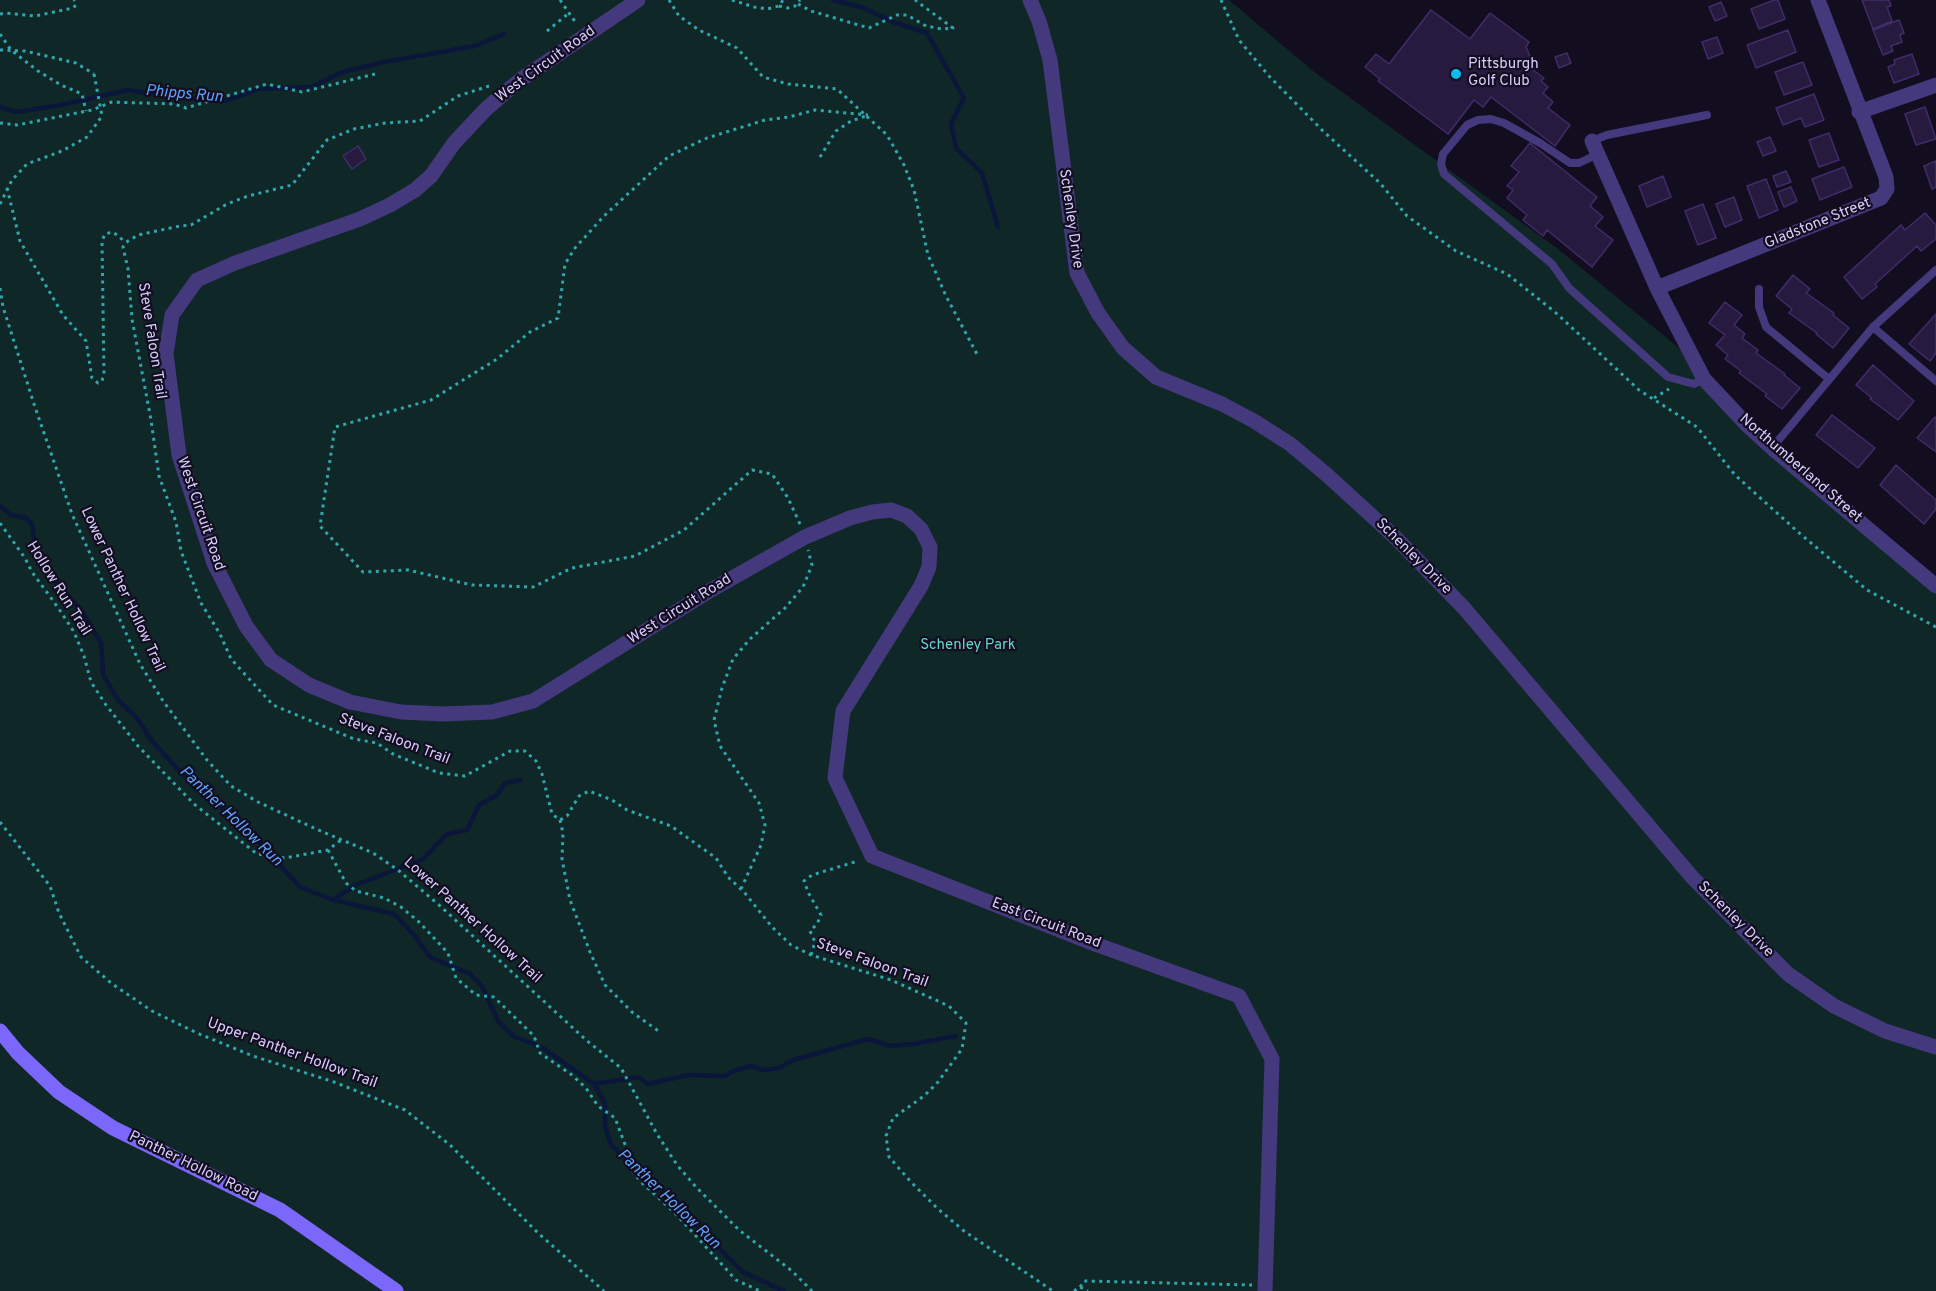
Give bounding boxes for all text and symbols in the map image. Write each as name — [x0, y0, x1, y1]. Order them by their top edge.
street label: West Circuit Road — [493, 23, 599, 107]
place label: Pittsburgh Golf Club — [1468, 56, 1539, 91]
marker: Pittsburgh Golf Club — [1449, 67, 1463, 81]
water label: Phipps Run — [144, 82, 224, 108]
street label: Schenley Drive — [1054, 168, 1086, 270]
street label: Gladstone Street — [1762, 194, 1874, 254]
street label: Steve Faloon Trail — [133, 281, 169, 401]
street label: Northumberland Street — [1735, 411, 1865, 527]
street label: West Circuit Road — [172, 455, 228, 573]
street label: Lower Panther Hollow Trail — [76, 505, 168, 675]
street label: Schenley Drive — [1371, 515, 1455, 599]
street label: Hollow Run Trail — [22, 538, 94, 640]
street label: West Circuit Road — [625, 571, 735, 649]
park label: Schenley Park — [920, 637, 1016, 655]
street label: Steve Faloon Trail — [336, 710, 452, 770]
water label: Panther Hollow Run — [174, 763, 286, 871]
street label: Lower Panther Hollow Trail — [399, 854, 545, 988]
street label: Schenley Drive — [1693, 878, 1777, 962]
street label: East Circuit Road — [989, 895, 1103, 953]
street label: Steve Faloon Trail — [814, 935, 930, 993]
street label: Upper Panther Hollow Trail — [204, 1015, 380, 1093]
street label: Panther Hollow Road — [126, 1128, 260, 1206]
water label: Panther Hollow Run — [612, 1146, 724, 1254]

